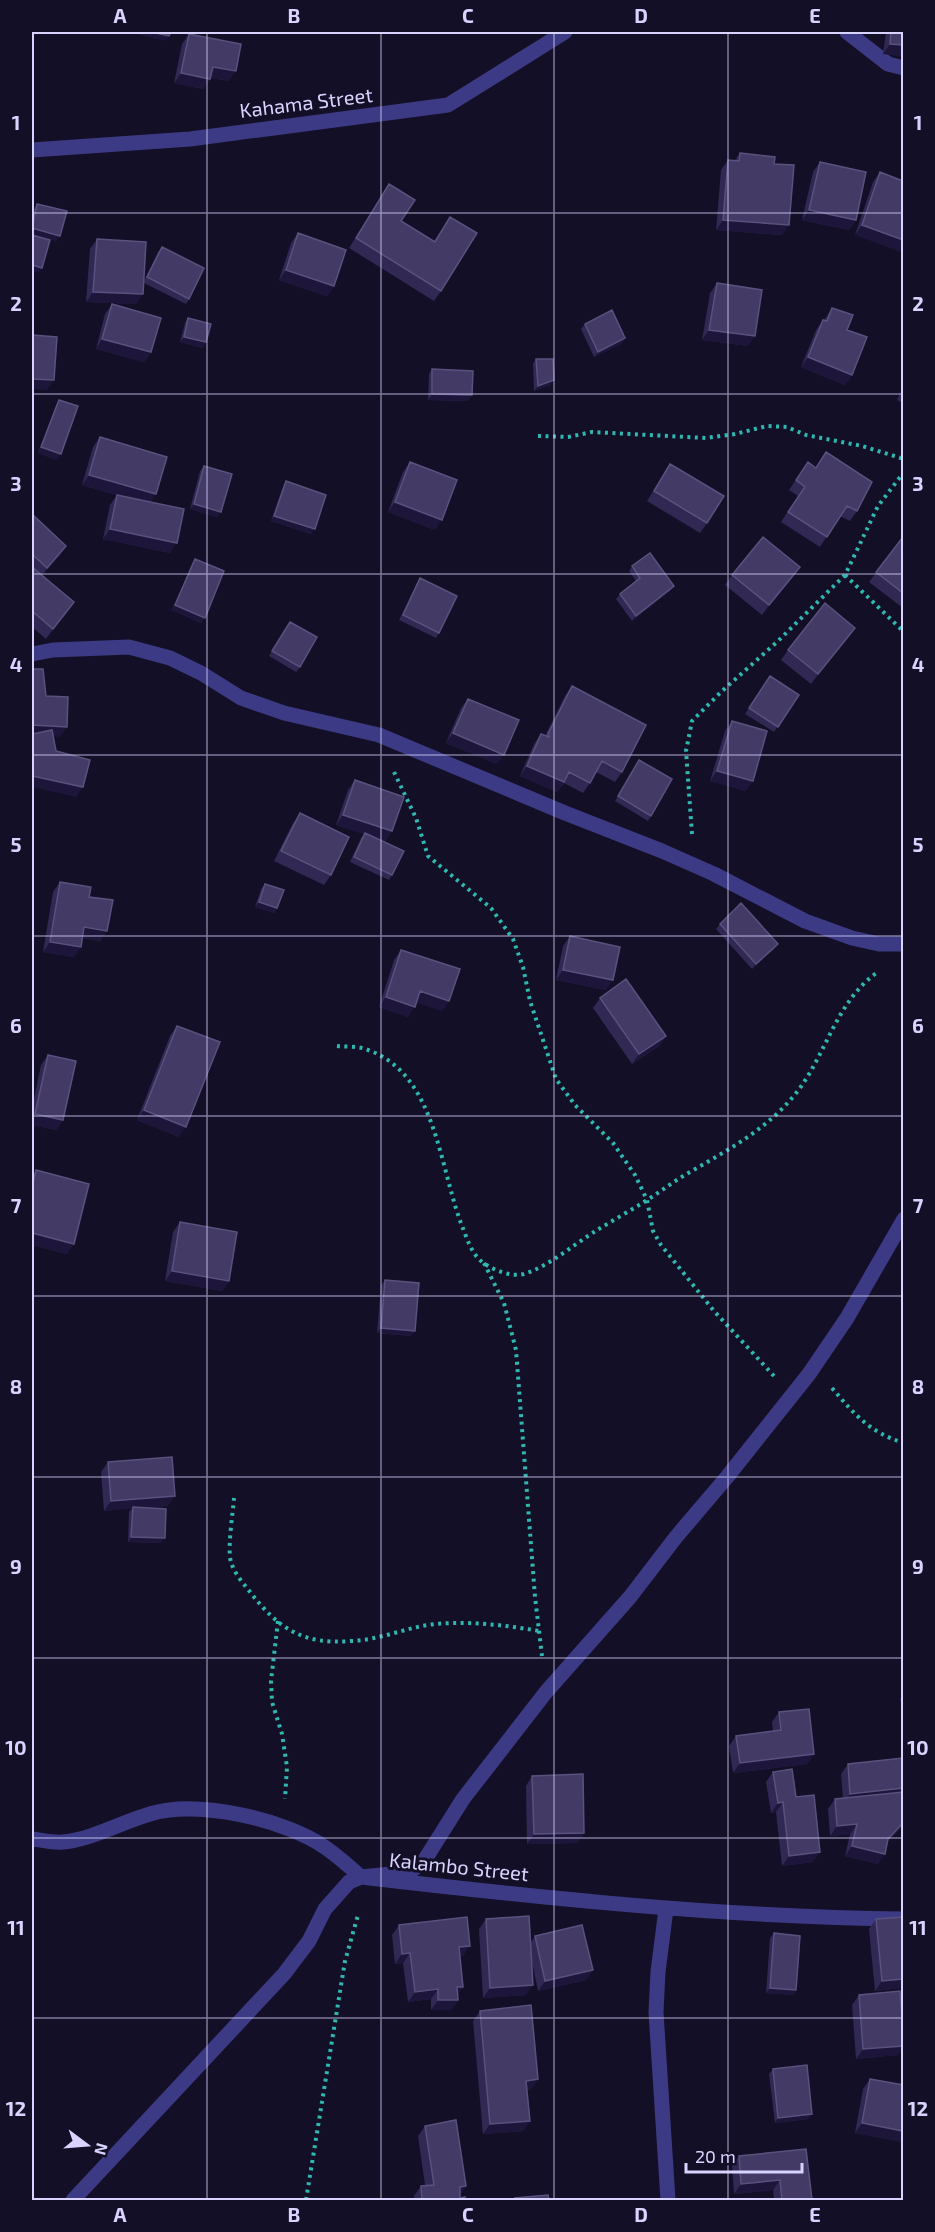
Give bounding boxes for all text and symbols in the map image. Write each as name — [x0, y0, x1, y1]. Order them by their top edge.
text: A — [113, 3, 127, 27]
text: B — [288, 3, 300, 27]
text: C — [462, 3, 474, 27]
text: D — [634, 3, 648, 27]
text: E — [809, 3, 821, 27]
street label: Kahama Street — [238, 82, 374, 122]
text: 1 — [12, 110, 20, 134]
text: 1 — [914, 110, 922, 134]
text: 2 — [10, 291, 22, 315]
text: 2 — [912, 291, 924, 315]
text: 3 — [10, 471, 22, 495]
text: 3 — [912, 471, 924, 495]
text: 4 — [10, 652, 23, 676]
text: 4 — [912, 652, 925, 676]
text: 5 — [10, 832, 22, 856]
text: 5 — [912, 832, 924, 856]
text: 6 — [10, 1013, 22, 1037]
text: 6 — [912, 1013, 924, 1037]
text: 7 — [11, 1193, 22, 1217]
text: 7 — [913, 1193, 924, 1217]
text: 8 — [10, 1374, 22, 1398]
text: 8 — [912, 1374, 924, 1398]
text: 9 — [10, 1554, 22, 1578]
text: 9 — [912, 1554, 924, 1578]
text: 10 — [5, 1735, 27, 1759]
text: 10 — [907, 1735, 929, 1759]
street label: Kalambo Street — [388, 1847, 530, 1885]
text: 11 — [7, 1915, 25, 1939]
text: 11 — [909, 1915, 927, 1939]
text: 12 — [6, 2096, 26, 2120]
text: 12 — [908, 2096, 928, 2120]
north arrow — [57, 2115, 117, 2175]
scale bar — [686, 2136, 802, 2174]
text: N — [91, 2141, 113, 2157]
text: 20 m — [695, 2145, 736, 2167]
text: A — [113, 2202, 127, 2226]
text: B — [288, 2202, 300, 2226]
text: C — [462, 2202, 474, 2226]
text: D — [634, 2202, 648, 2226]
text: E — [809, 2202, 821, 2226]

